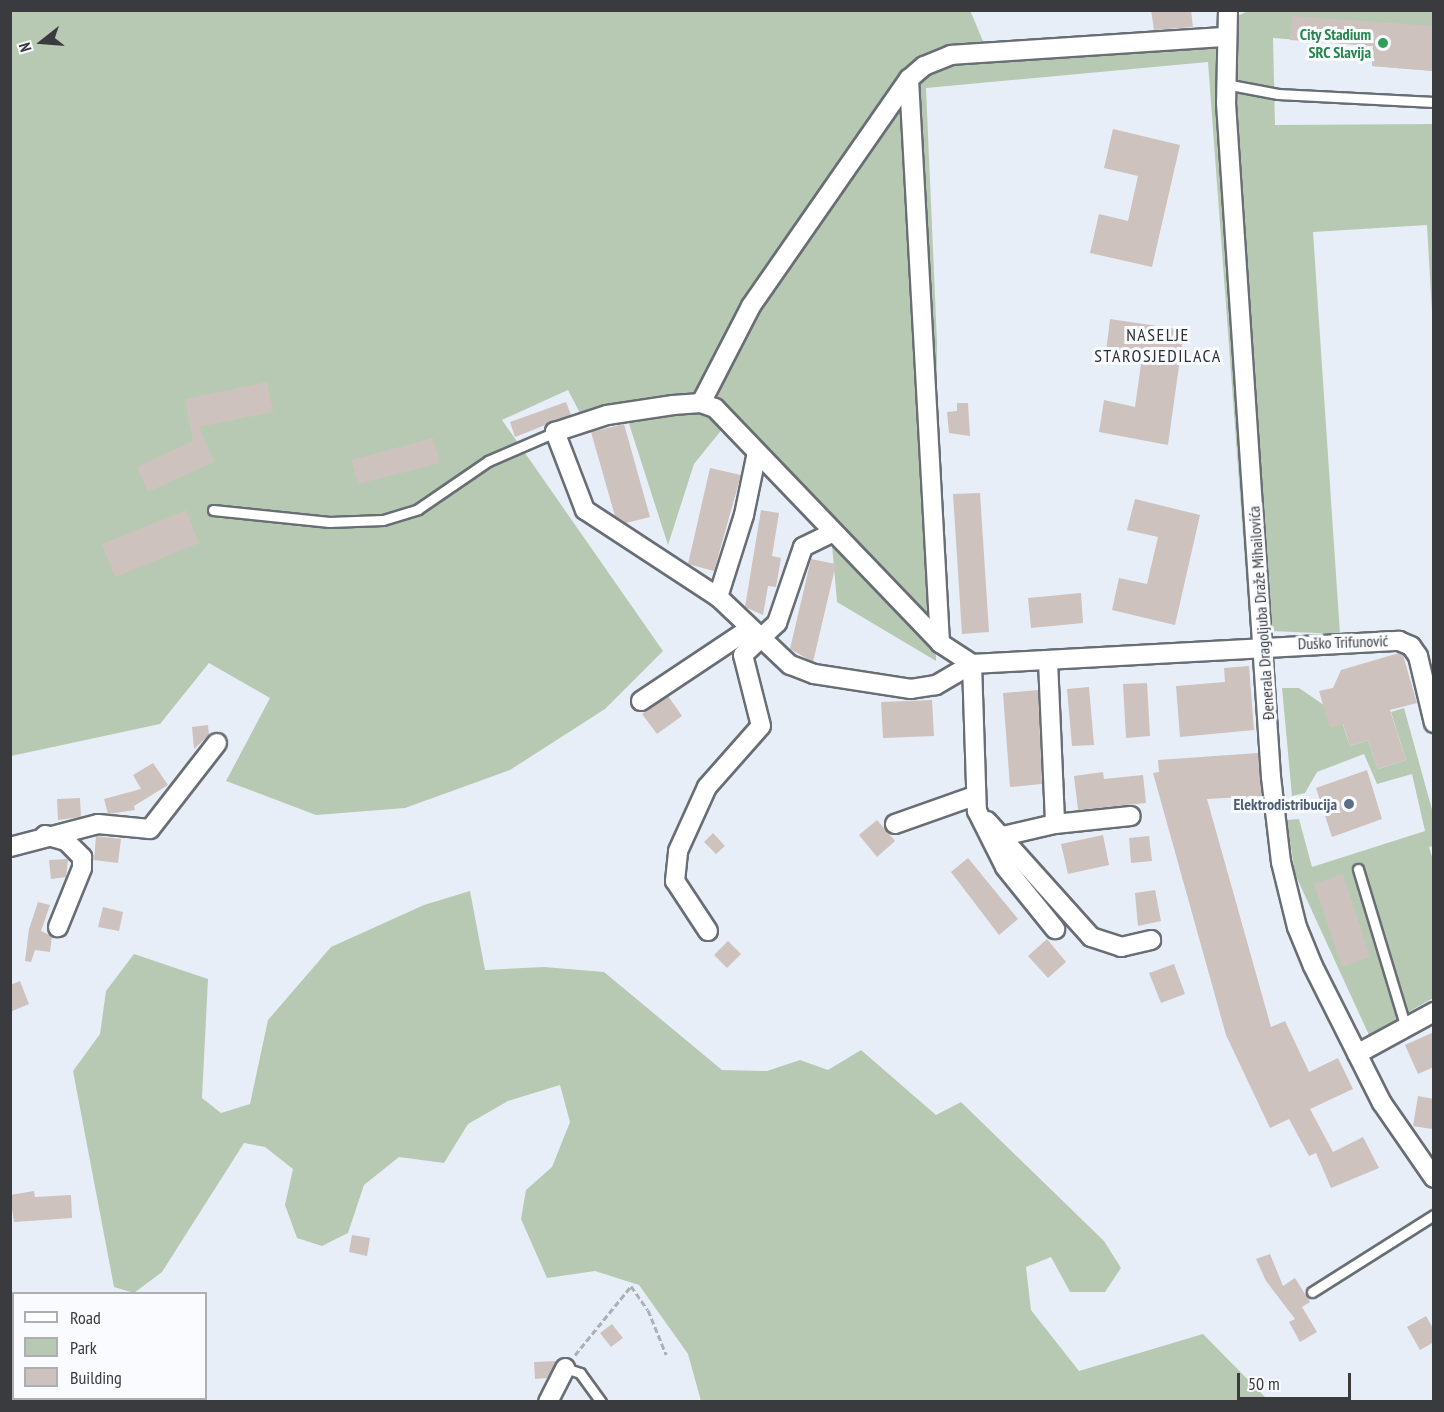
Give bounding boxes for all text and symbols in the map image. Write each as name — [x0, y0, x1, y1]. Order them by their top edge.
north arrow — [12, 12, 72, 72]
place label: City Stadium SRC Slavija — [1299, 24, 1371, 62]
marker: City Stadium SRC Slavija — [1376, 36, 1390, 50]
text: N — [14, 40, 36, 54]
district label: NASELJE STAROSJEDILACA — [1094, 325, 1222, 368]
street label: Đenerala Dragoljuba Draže Mihailovića — [1244, 505, 1278, 721]
street label: Duško Trifunović — [1297, 631, 1389, 653]
place label: Elektrodistribucija — [1233, 794, 1337, 814]
marker: Elektrodistribucija — [1342, 797, 1356, 811]
legend — [12, 1292, 207, 1400]
text: Road — [70, 1306, 101, 1329]
text: Park — [70, 1336, 97, 1359]
scale bar — [1240, 1361, 1354, 1399]
text: Building — [70, 1366, 122, 1389]
text: 50 m — [1248, 1372, 1280, 1395]

